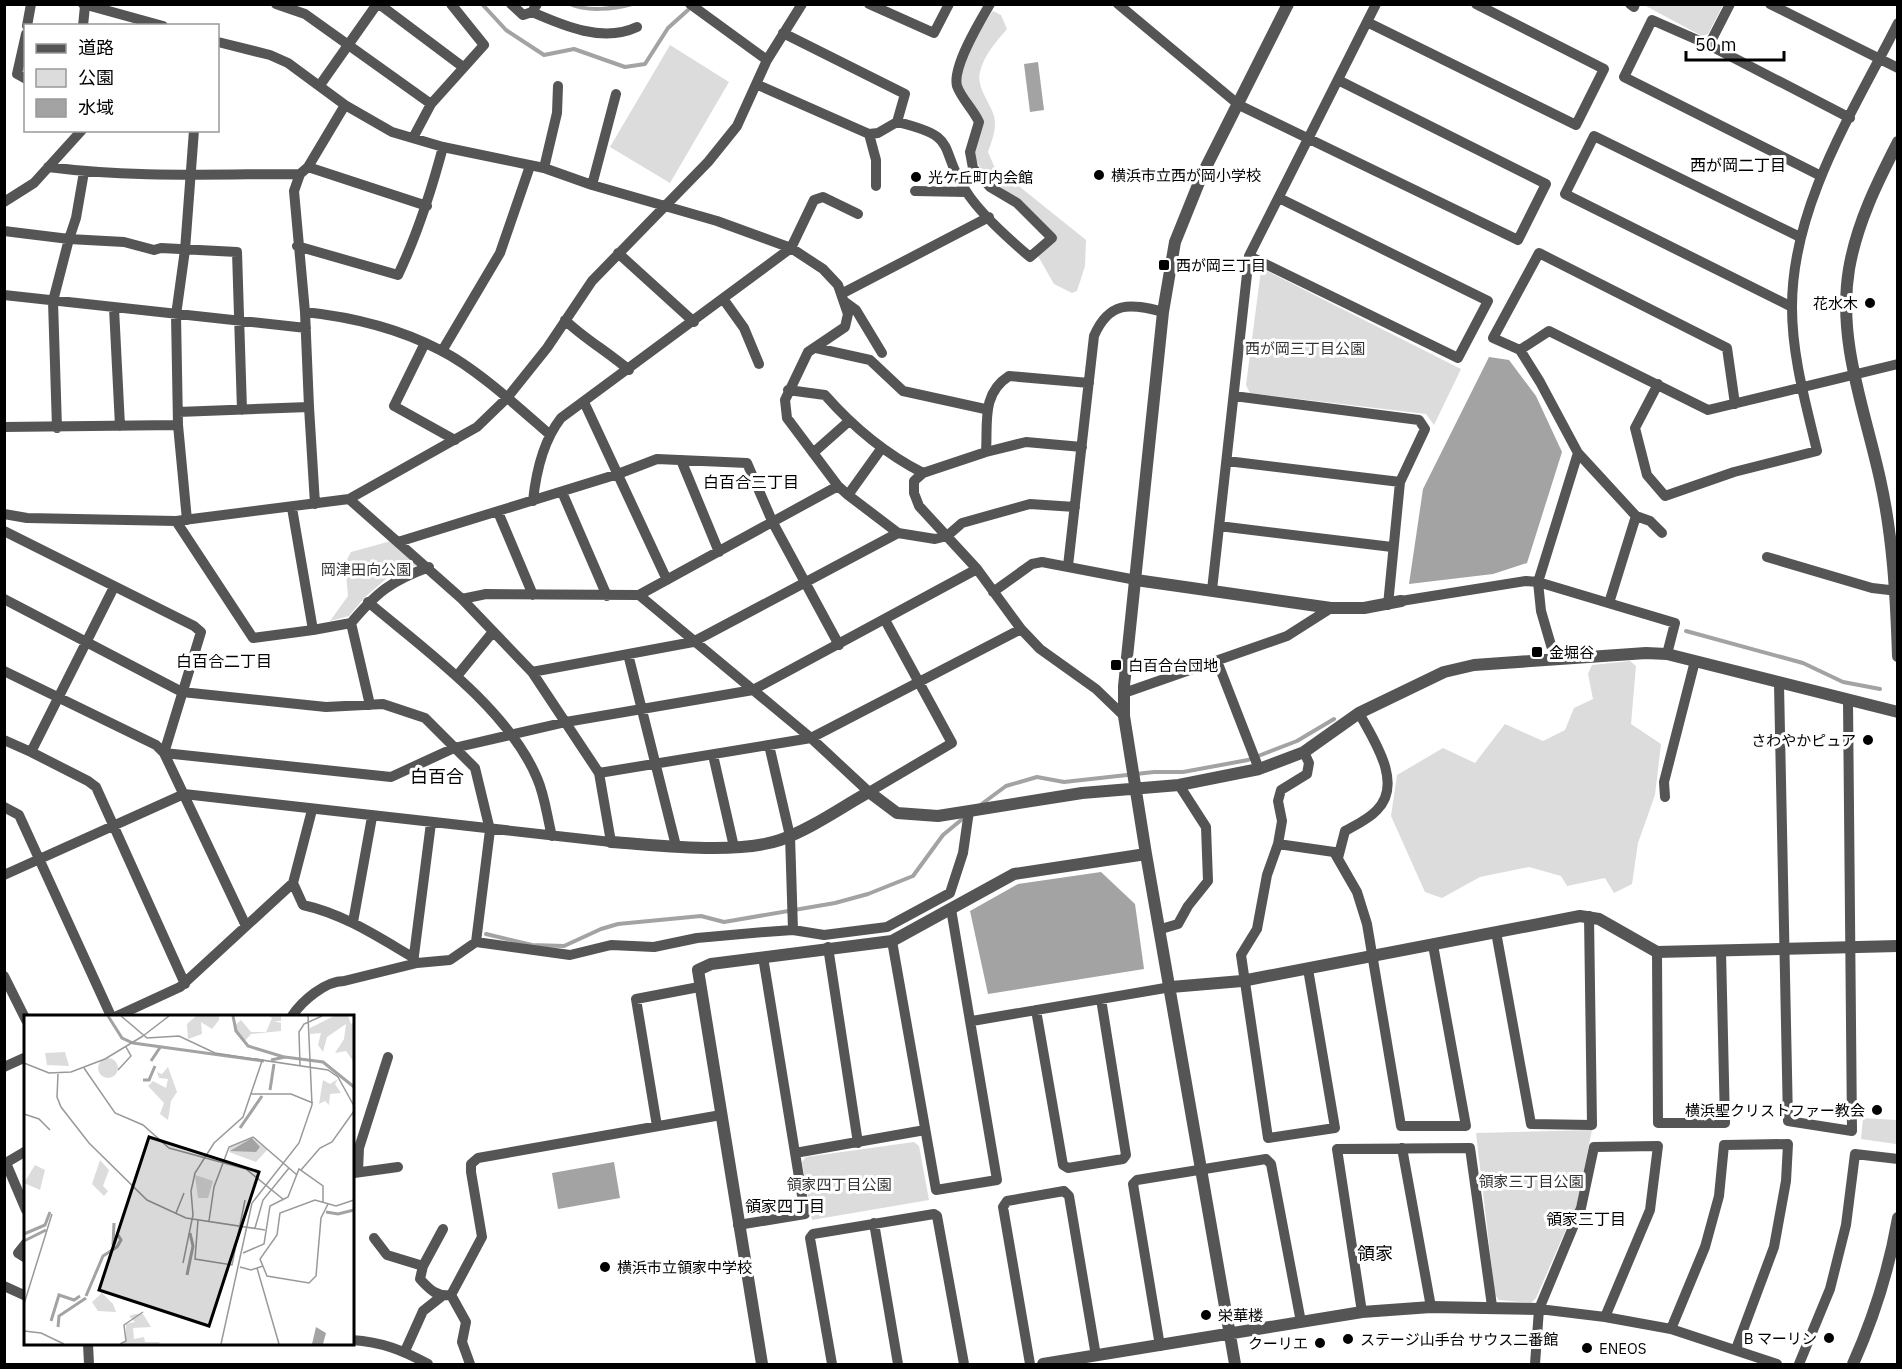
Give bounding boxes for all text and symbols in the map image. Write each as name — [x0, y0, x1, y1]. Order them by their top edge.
legend — [24, 24, 219, 132]
scale bar — [1686, 24, 1784, 62]
text: 50 m — [1695, 33, 1737, 56]
text: 道路 — [78, 36, 114, 59]
text: 公園 — [78, 66, 114, 89]
text: 水域 — [78, 96, 114, 119]
district label: 西が岡二丁目 — [1690, 155, 1786, 175]
place label: 横浜市立西が岡小学校 — [1111, 166, 1261, 185]
place label: 光ケ丘町内会館 — [928, 168, 1033, 187]
marker: 横浜市立西が岡小学校 — [1092, 168, 1106, 182]
marker: 光ケ丘町内会館 — [909, 170, 923, 184]
place label: 西が岡三丁目 — [1176, 256, 1266, 275]
marker: 西が岡三丁目 — [1157, 258, 1171, 272]
place label: 花水木 — [1813, 294, 1858, 313]
marker: 花水木 — [1863, 296, 1877, 310]
park label: 西が岡三丁目公園 — [1245, 339, 1365, 358]
district label: 白百合三丁目 — [703, 472, 799, 492]
park label: 岡津田向公園 — [321, 560, 411, 579]
place label: 金堀谷 — [1549, 643, 1594, 662]
marker: 金堀谷 — [1530, 645, 1544, 659]
district label: 白百合二丁目 — [176, 651, 272, 671]
place label: 白百合台団地 — [1128, 656, 1218, 675]
marker: 白百合台団地 — [1109, 658, 1123, 672]
place label: さわやかピュア — [1751, 731, 1856, 750]
marker: さわやかピュア — [1861, 733, 1875, 747]
district label: 白百合 — [410, 765, 464, 788]
inset map — [24, 1015, 354, 1345]
place label: 横浜聖クリストファー教会 — [1685, 1101, 1865, 1120]
marker: 横浜聖クリストファー教会 — [1870, 1103, 1884, 1117]
park label: 領家三丁目公園 — [1478, 1172, 1584, 1191]
park label: 領家四丁目公園 — [786, 1175, 892, 1194]
district label: 領家四丁目 — [745, 1196, 825, 1216]
district label: 領家三丁目 — [1546, 1209, 1626, 1229]
district label: 領家 — [1357, 1242, 1393, 1265]
place label: 横浜市立領家中学校 — [617, 1258, 752, 1277]
marker: 横浜市立領家中学校 — [598, 1260, 612, 1274]
place label: 栄華楼 — [1218, 1306, 1263, 1325]
marker: 栄華楼 — [1199, 1308, 1213, 1322]
place label: B マーリン — [1744, 1329, 1817, 1348]
place label: ステージ山手台 サウス二番館 — [1360, 1330, 1558, 1349]
marker: B マーリン — [1822, 1331, 1836, 1345]
marker: ステージ山手台 サウス二番館 — [1341, 1332, 1355, 1346]
place label: クーリエ — [1248, 1334, 1308, 1353]
marker: クーリエ — [1313, 1336, 1327, 1350]
place label: ENEOS — [1599, 1339, 1646, 1358]
marker: ENEOS — [1580, 1341, 1594, 1355]

